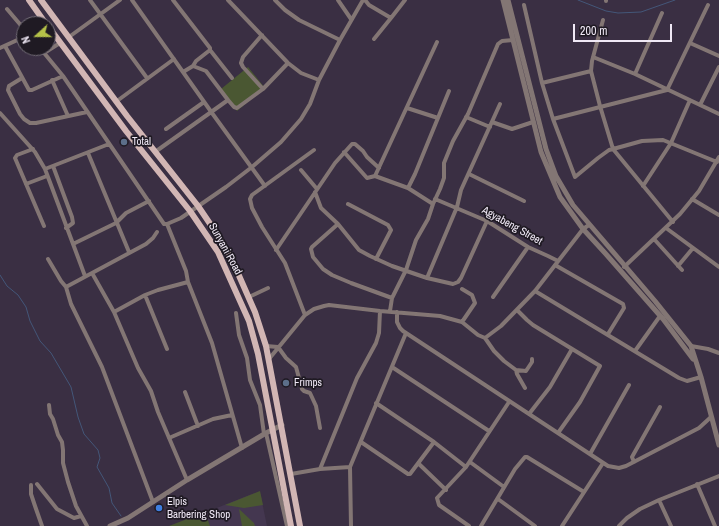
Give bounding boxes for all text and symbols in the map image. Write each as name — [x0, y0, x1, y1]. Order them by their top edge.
north arrow — [16, 16, 56, 56]
scale bar — [575, 16, 674, 42]
text: 200 m — [580, 23, 607, 39]
text: N — [18, 34, 33, 45]
place label: Total — [132, 135, 151, 149]
marker: Total — [119, 137, 129, 147]
street label: Agyabeng Street — [479, 204, 545, 248]
street label: Sunyani Road — [205, 221, 245, 277]
place label: Frimps — [294, 376, 322, 390]
marker: Frimps — [281, 378, 291, 388]
place label: Elpis Barbering Shop — [167, 495, 230, 521]
marker: Elpis Barbering Shop — [154, 503, 164, 513]

